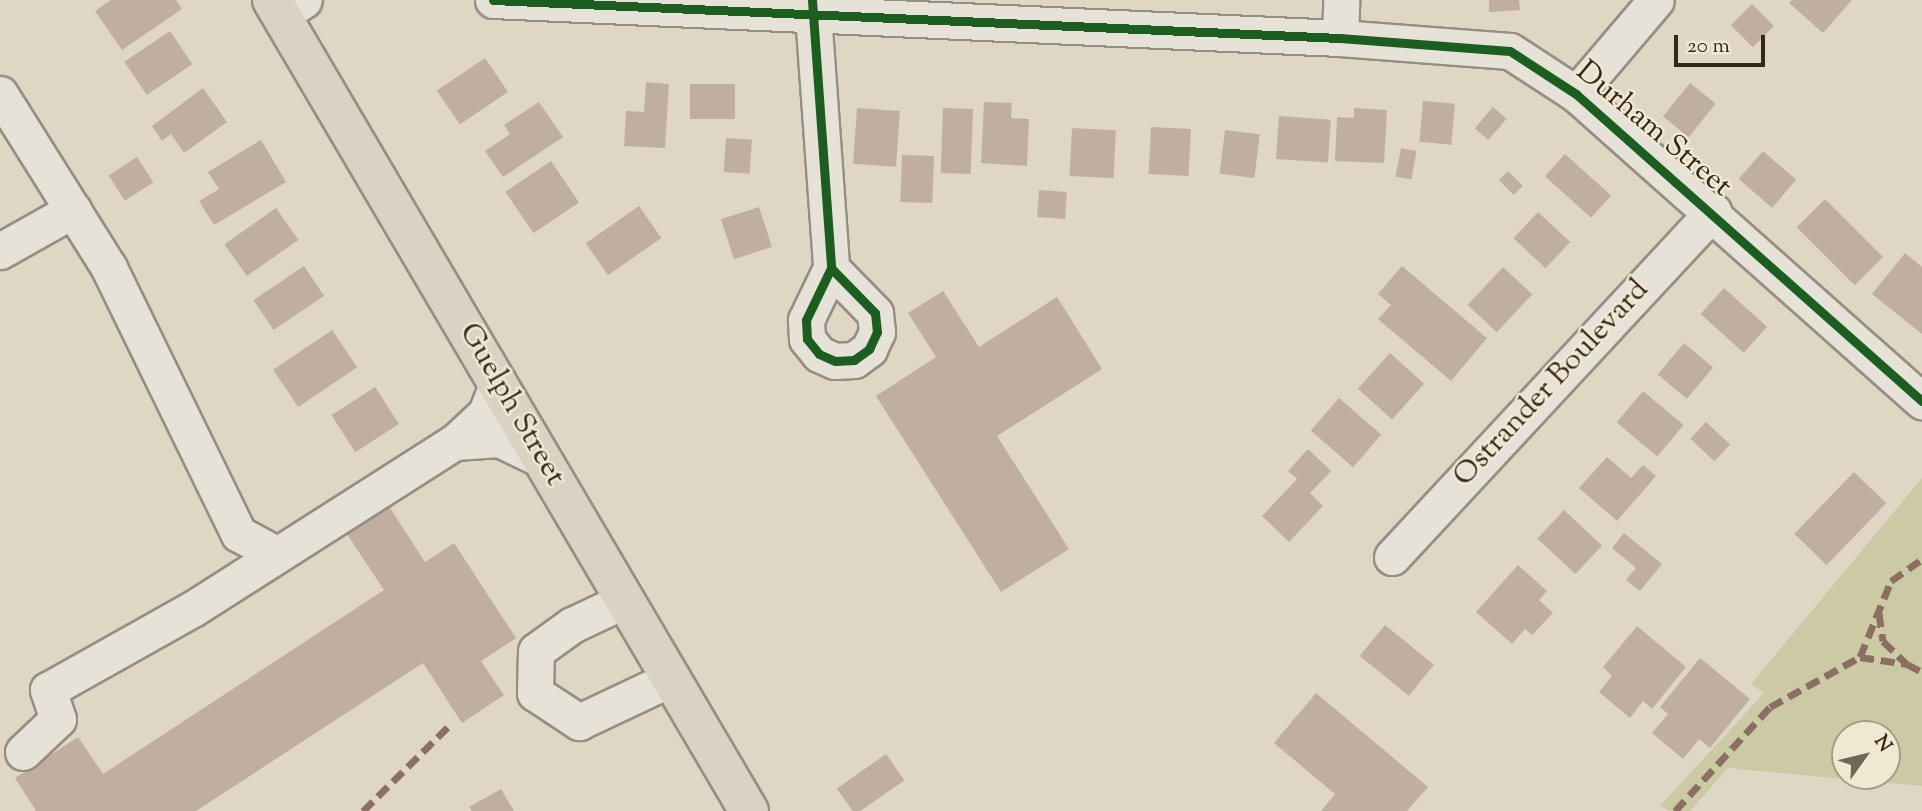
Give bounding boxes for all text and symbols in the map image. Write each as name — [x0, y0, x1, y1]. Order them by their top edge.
scale bar — [1677, 21, 1768, 65]
text: 20 m — [1687, 32, 1730, 62]
street label: Durham Street — [1568, 54, 1738, 206]
street label: Ostrander Boulevard — [1447, 273, 1657, 495]
street label: Guelph Street — [450, 317, 572, 493]
north arrow — [1831, 720, 1901, 790]
text: N — [1867, 730, 1898, 758]

